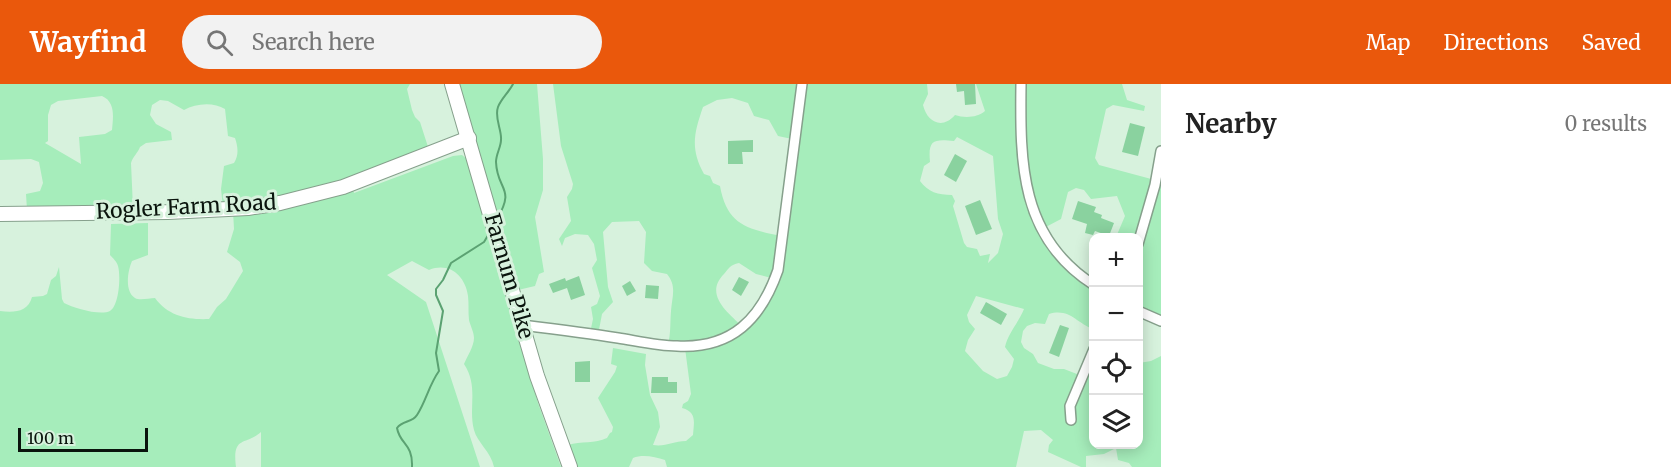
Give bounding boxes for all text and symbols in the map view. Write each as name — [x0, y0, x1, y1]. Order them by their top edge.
search box — [182, 15, 602, 69]
text: Wayfind — [30, 24, 146, 60]
icon: search — [203, 26, 236, 59]
text: Search here — [251, 28, 375, 56]
text: Map — [1366, 29, 1410, 56]
text: Directions — [1443, 29, 1548, 56]
text: Saved — [1581, 29, 1641, 56]
text: Nearby — [1185, 107, 1277, 140]
text: 0 results — [1564, 111, 1647, 136]
street label: Rogler Farm Road — [95, 188, 277, 225]
street label: Farnum Pike — [479, 210, 540, 342]
map controls — [1089, 233, 1143, 449]
button: + — [1089, 233, 1143, 287]
button: − — [1089, 287, 1143, 341]
button: locate — [1089, 341, 1143, 395]
button: layers — [1089, 395, 1143, 449]
scale bar — [18, 425, 148, 452]
text: 100 m — [27, 428, 74, 448]

